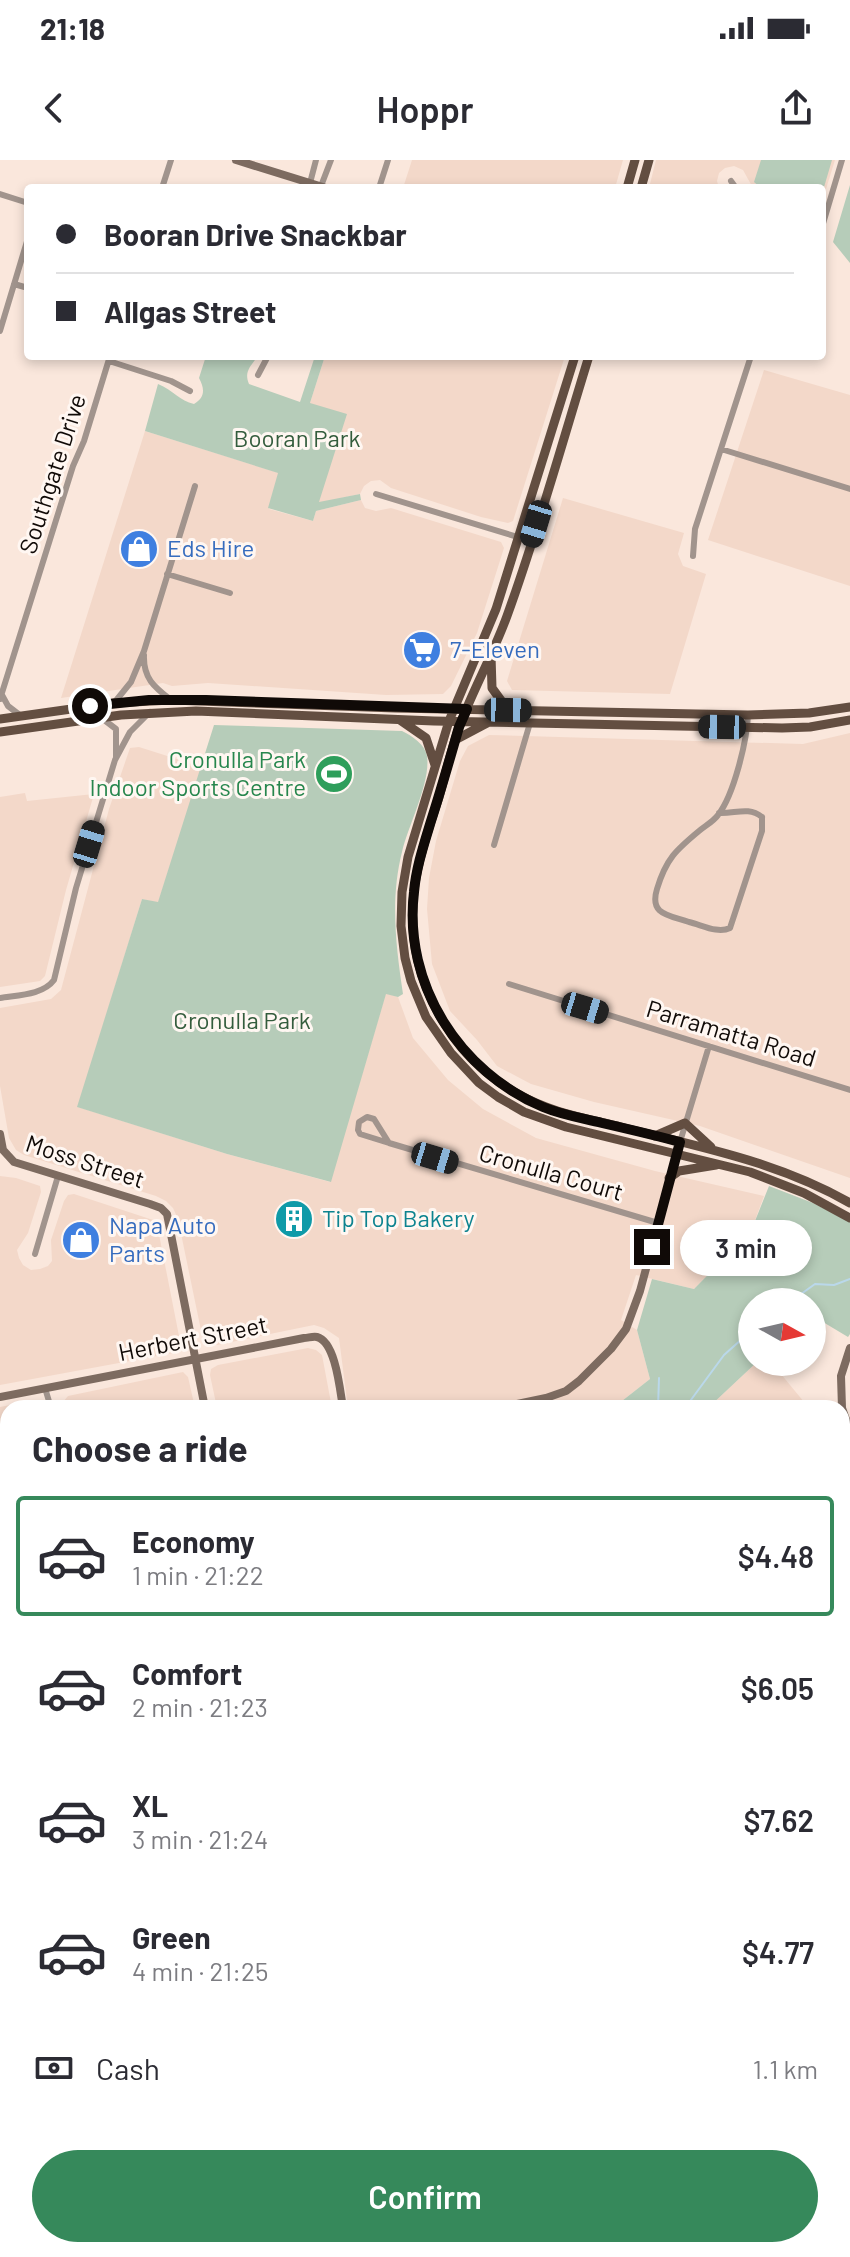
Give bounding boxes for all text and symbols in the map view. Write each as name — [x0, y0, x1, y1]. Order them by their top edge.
text: 21:18 — [40, 10, 105, 46]
icon: back — [32, 86, 76, 130]
icon: share — [774, 86, 818, 130]
text: Hoppr — [376, 87, 474, 130]
text: Booran Drive Snackbar — [104, 216, 407, 252]
text: Allgas Street — [104, 293, 277, 329]
street label: Southgate Drive — [12, 390, 91, 557]
park label: Booran Park — [233, 423, 361, 452]
car — [518, 498, 554, 550]
shop icon: Eds Hire — [118, 528, 160, 570]
place label: Eds Hire — [167, 533, 254, 562]
supermarket icon: 7-Eleven — [401, 629, 443, 671]
place label: 7-Eleven — [450, 634, 540, 663]
route start — [72, 688, 108, 724]
car — [484, 698, 532, 722]
car — [698, 715, 746, 739]
place label: Cronulla Park Indoor Sports Centre — [89, 744, 306, 801]
sports icon: Cronulla Park Indoor Sports Centre — [313, 753, 355, 795]
car — [71, 818, 107, 870]
car — [559, 990, 611, 1026]
street label: Parramatta Road — [643, 993, 820, 1072]
park label: Cronulla Park — [173, 1005, 311, 1034]
street label: Moss Street — [22, 1128, 149, 1193]
street label: Cronulla Court — [476, 1137, 627, 1206]
car — [409, 1140, 461, 1176]
building icon: Tip Top Bakery — [273, 1198, 315, 1240]
place label: Tip Top Bakery — [322, 1203, 475, 1232]
place label: Napa Auto Parts — [109, 1210, 217, 1267]
shop icon: Napa Auto Parts — [60, 1219, 102, 1261]
callout: 3 min — [680, 1219, 812, 1275]
route end — [634, 1229, 670, 1265]
text: 3 min — [715, 1232, 777, 1263]
north arrow — [738, 1288, 826, 1376]
map controls — [738, 1288, 826, 1376]
street label: Herbert Street — [116, 1309, 270, 1366]
text: Choose a ride — [32, 1426, 248, 1469]
icon: car — [36, 1520, 108, 1592]
text: Economy — [132, 1523, 255, 1559]
text: $4.48 — [738, 1538, 814, 1574]
text: 1 min · 21:22 — [132, 1559, 264, 1590]
icon: car — [36, 1652, 108, 1724]
text: Comfort — [132, 1655, 242, 1691]
text: $6.05 — [741, 1670, 814, 1706]
text: 2 min · 21:23 — [132, 1691, 268, 1722]
icon: car — [36, 1784, 108, 1856]
text: XL — [132, 1787, 168, 1823]
text: $7.62 — [744, 1802, 814, 1838]
text: 3 min · 21:24 — [132, 1823, 268, 1854]
icon: car — [36, 1916, 108, 1988]
text: Green — [132, 1919, 211, 1955]
text: $4.77 — [742, 1934, 814, 1970]
text: 4 min · 21:25 — [132, 1955, 268, 1986]
icon: cash — [32, 2046, 76, 2090]
text: Cash — [96, 2050, 160, 2086]
text: 1.1 km — [753, 2053, 818, 2084]
button: Confirm — [32, 2150, 818, 2242]

